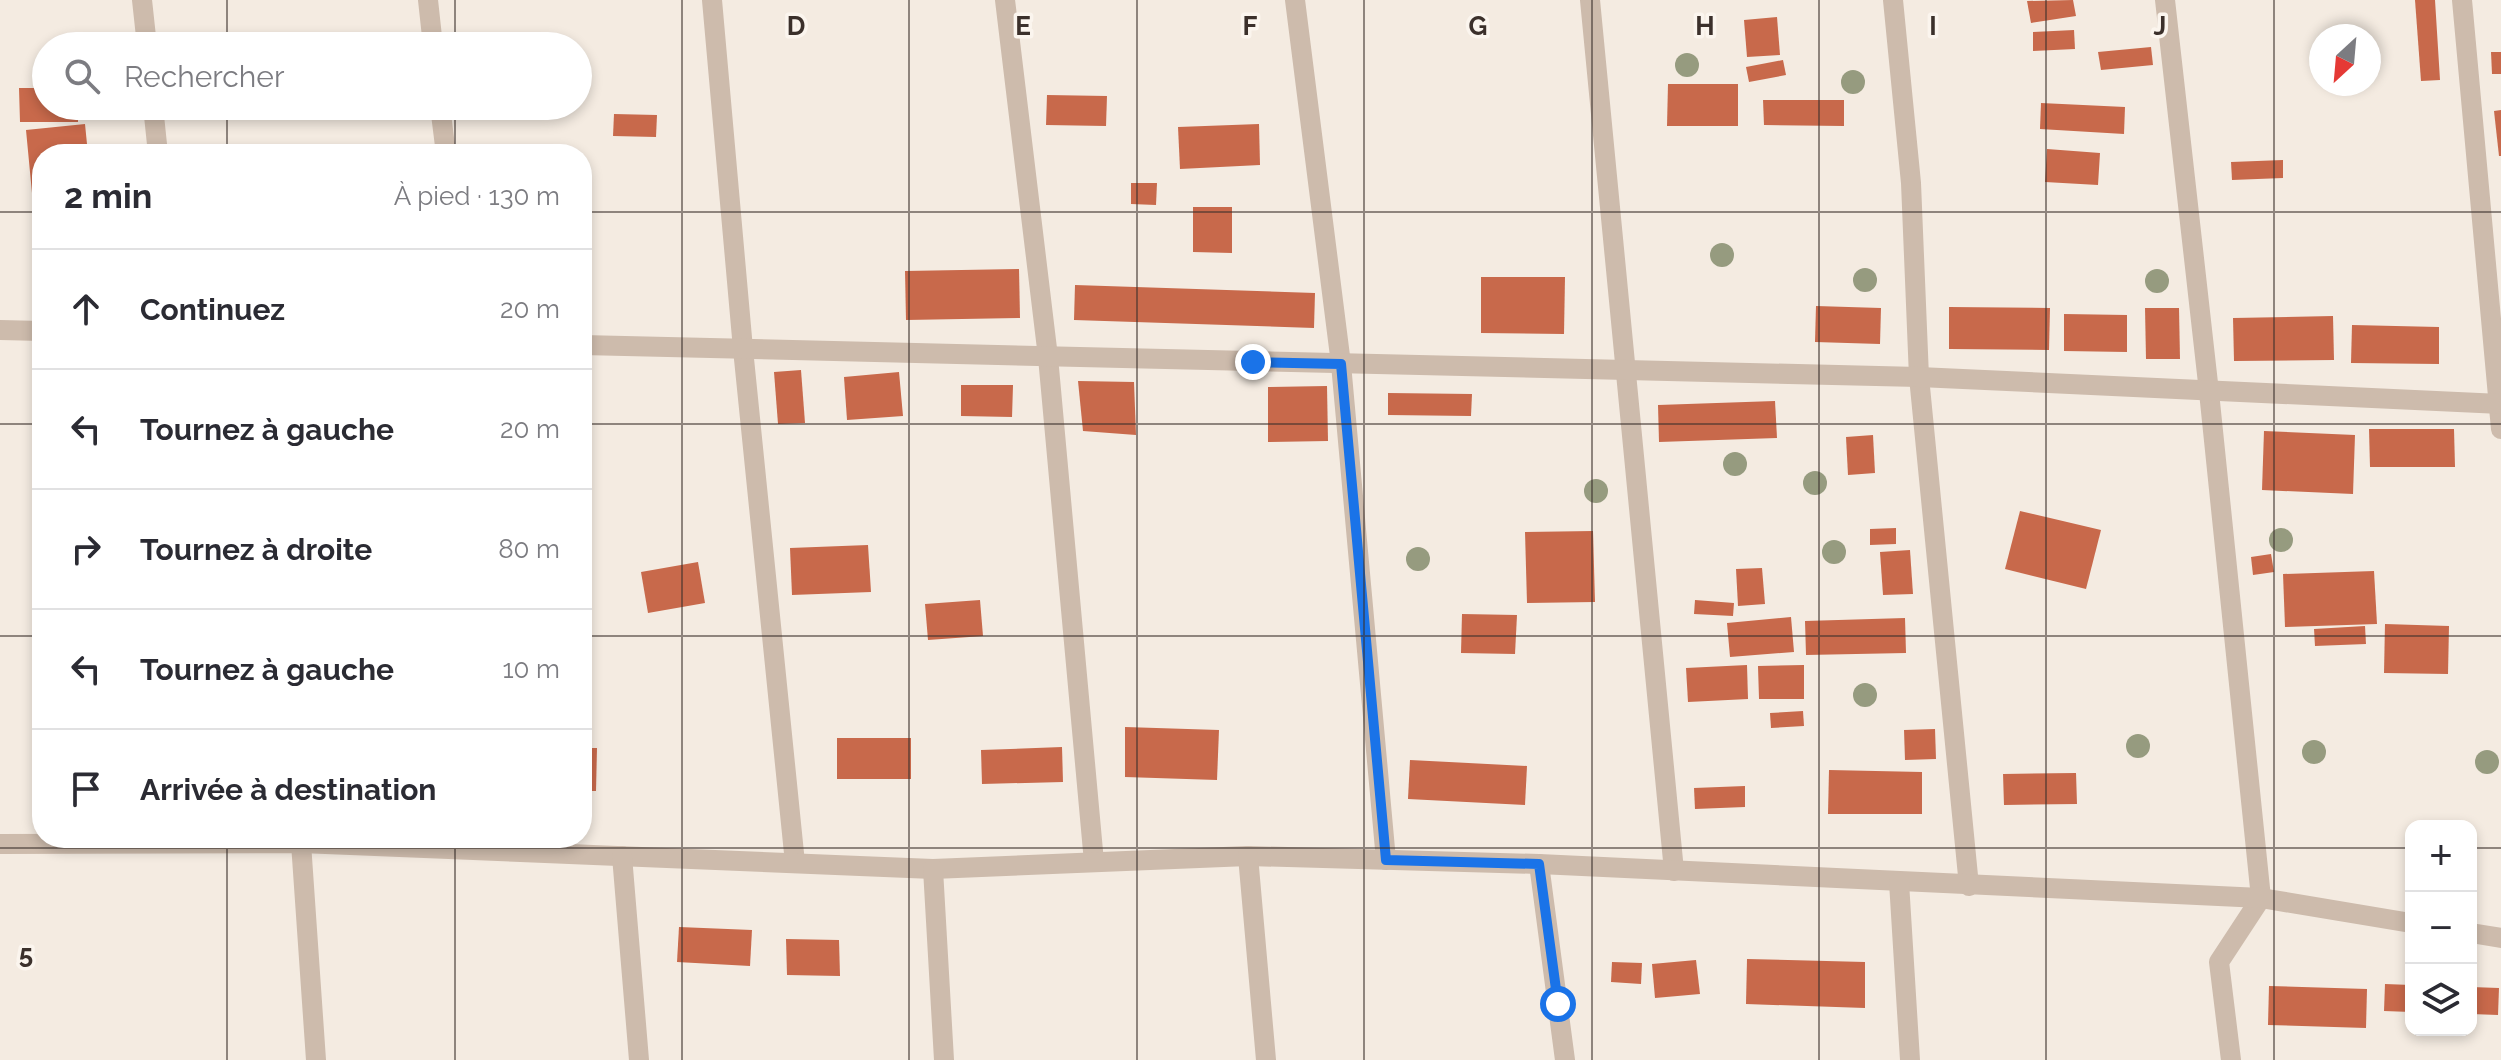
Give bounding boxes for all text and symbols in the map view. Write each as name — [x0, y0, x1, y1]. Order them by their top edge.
text: D — [787, 11, 805, 41]
text: E — [1015, 11, 1031, 41]
text: F — [1243, 11, 1258, 41]
text: G — [1469, 11, 1487, 41]
text: H — [1695, 11, 1715, 41]
text: I — [1929, 11, 1937, 41]
text: J — [2154, 11, 2166, 41]
north arrow — [2309, 24, 2381, 96]
search box — [32, 32, 592, 120]
icon: search — [60, 54, 104, 98]
text: Rechercher — [124, 59, 284, 94]
text: 2 min — [64, 176, 152, 216]
text: À pied · 130 m — [394, 181, 560, 211]
icon: ahead — [64, 287, 108, 331]
text: Continuez — [140, 292, 285, 327]
text: 20 m — [500, 294, 560, 324]
route end — [1235, 344, 1271, 380]
icon: left — [64, 407, 108, 451]
text: Tournez à gauche — [140, 412, 394, 447]
text: 20 m — [500, 414, 560, 444]
icon: right — [64, 527, 108, 571]
text: Tournez à droite — [140, 532, 372, 567]
text: 80 m — [498, 534, 560, 564]
icon: left — [64, 647, 108, 691]
text: Tournez à gauche — [140, 652, 394, 687]
text: 10 m — [502, 654, 560, 684]
icon: arrive — [64, 767, 108, 811]
text: Arrivée à destination — [140, 772, 436, 807]
map controls — [2405, 820, 2477, 1036]
button: + — [2405, 820, 2477, 892]
button: − — [2405, 892, 2477, 964]
text: 5 — [19, 939, 33, 969]
button: layers — [2405, 964, 2477, 1036]
route start — [1540, 986, 1576, 1022]

